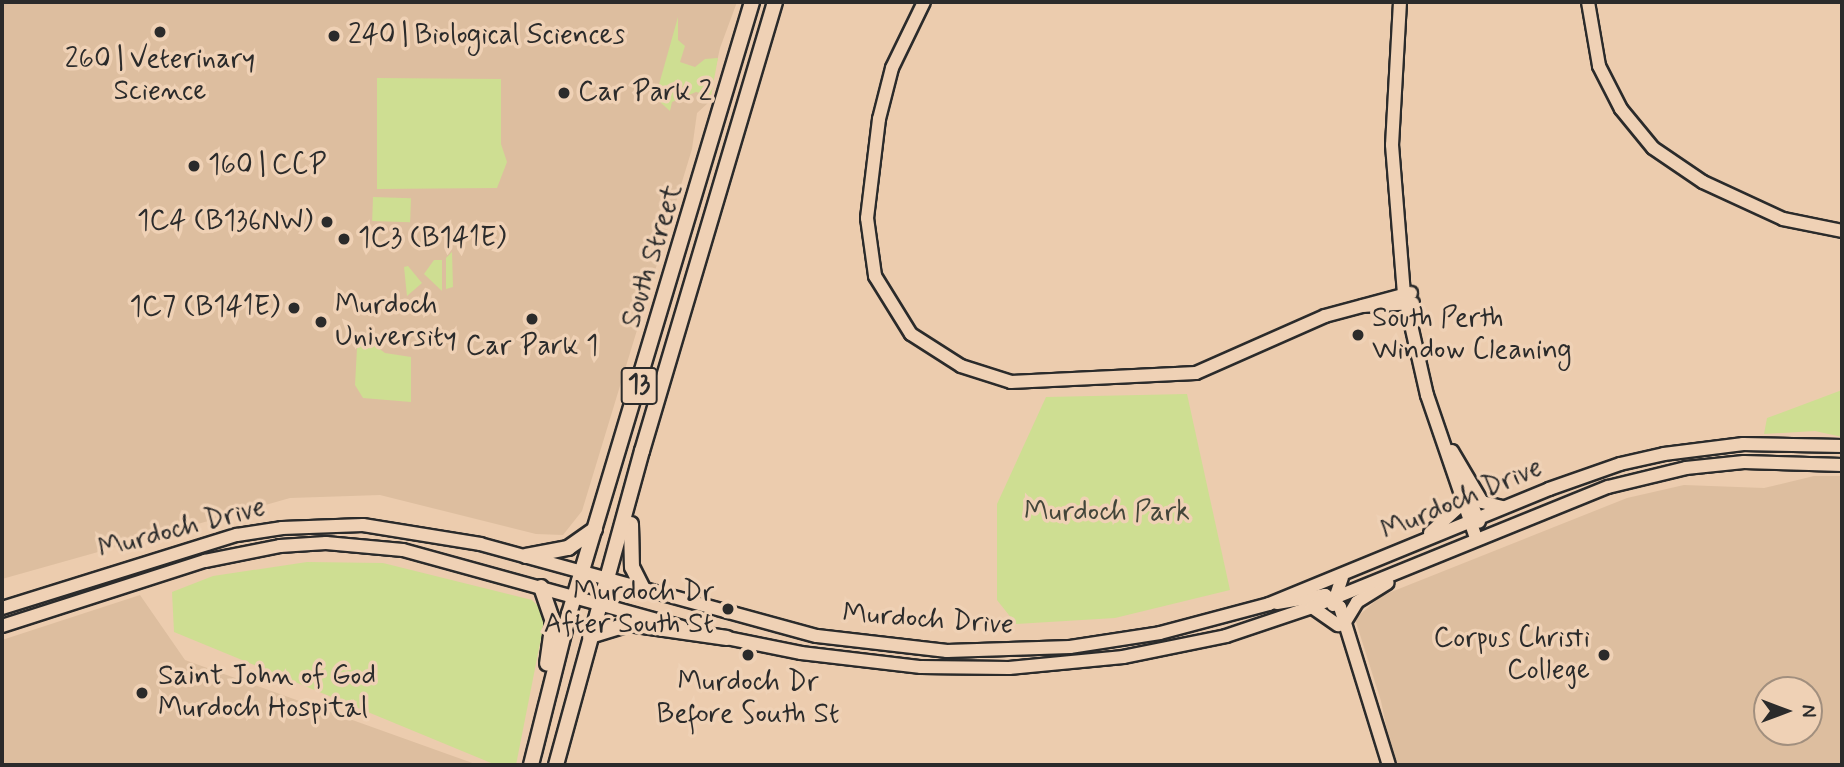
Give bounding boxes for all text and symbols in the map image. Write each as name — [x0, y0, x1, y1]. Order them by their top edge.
place label: 240 | Biological Sciences — [348, 19, 632, 53]
marker: 260 | Veterinary Science — [152, 24, 168, 40]
marker: 240 | Biological Sciences — [326, 28, 342, 44]
place label: 260 | Veterinary Science — [65, 43, 255, 109]
place label: Car Park 2 — [578, 76, 708, 110]
marker: Car Park 2 — [556, 85, 572, 101]
place label: 160 | CCP — [208, 149, 326, 183]
marker: 160 | CCP — [186, 158, 202, 174]
street label: South Street — [615, 180, 691, 332]
place label: 1C4 (B136NW) — [137, 205, 313, 239]
marker: 1C4 (B136NW) — [319, 214, 335, 230]
place label: 1C3 (B141E) — [358, 222, 506, 256]
marker: 1C3 (B141E) — [336, 231, 352, 247]
place label: Murdoch University — [335, 289, 457, 355]
place label: 1C7 (B141E) — [129, 291, 280, 325]
marker: 1C7 (B141E) — [286, 300, 302, 316]
place label: South Perth Window Cleaning — [1372, 302, 1582, 368]
marker: Car Park 1 — [524, 311, 540, 327]
marker: Murdoch University — [313, 314, 329, 330]
marker: South Perth Window Cleaning — [1350, 327, 1366, 343]
place label: Car Park 1 — [467, 330, 597, 364]
road number: 13 — [620, 364, 658, 408]
street label: Murdoch Drive — [1376, 451, 1548, 549]
street label: Murdoch Drive — [95, 491, 269, 567]
park label: Murdoch Park — [1024, 496, 1190, 530]
place label: Murdoch Dr After South St — [546, 576, 714, 642]
street label: Murdoch Drive — [841, 597, 1015, 643]
marker: Murdoch Dr After South St — [720, 601, 736, 617]
place label: Corpus Christi College — [1426, 622, 1590, 688]
marker: Murdoch Dr Before South St — [740, 647, 756, 663]
marker: Corpus Christi College — [1596, 647, 1612, 663]
place label: Saint John of God Murdoch Hospital — [158, 660, 377, 726]
place label: Murdoch Dr Before South St — [659, 666, 837, 732]
north arrow — [1753, 676, 1823, 746]
marker: Saint John of God Murdoch Hospital — [132, 683, 152, 703]
text: N — [1795, 705, 1820, 717]

